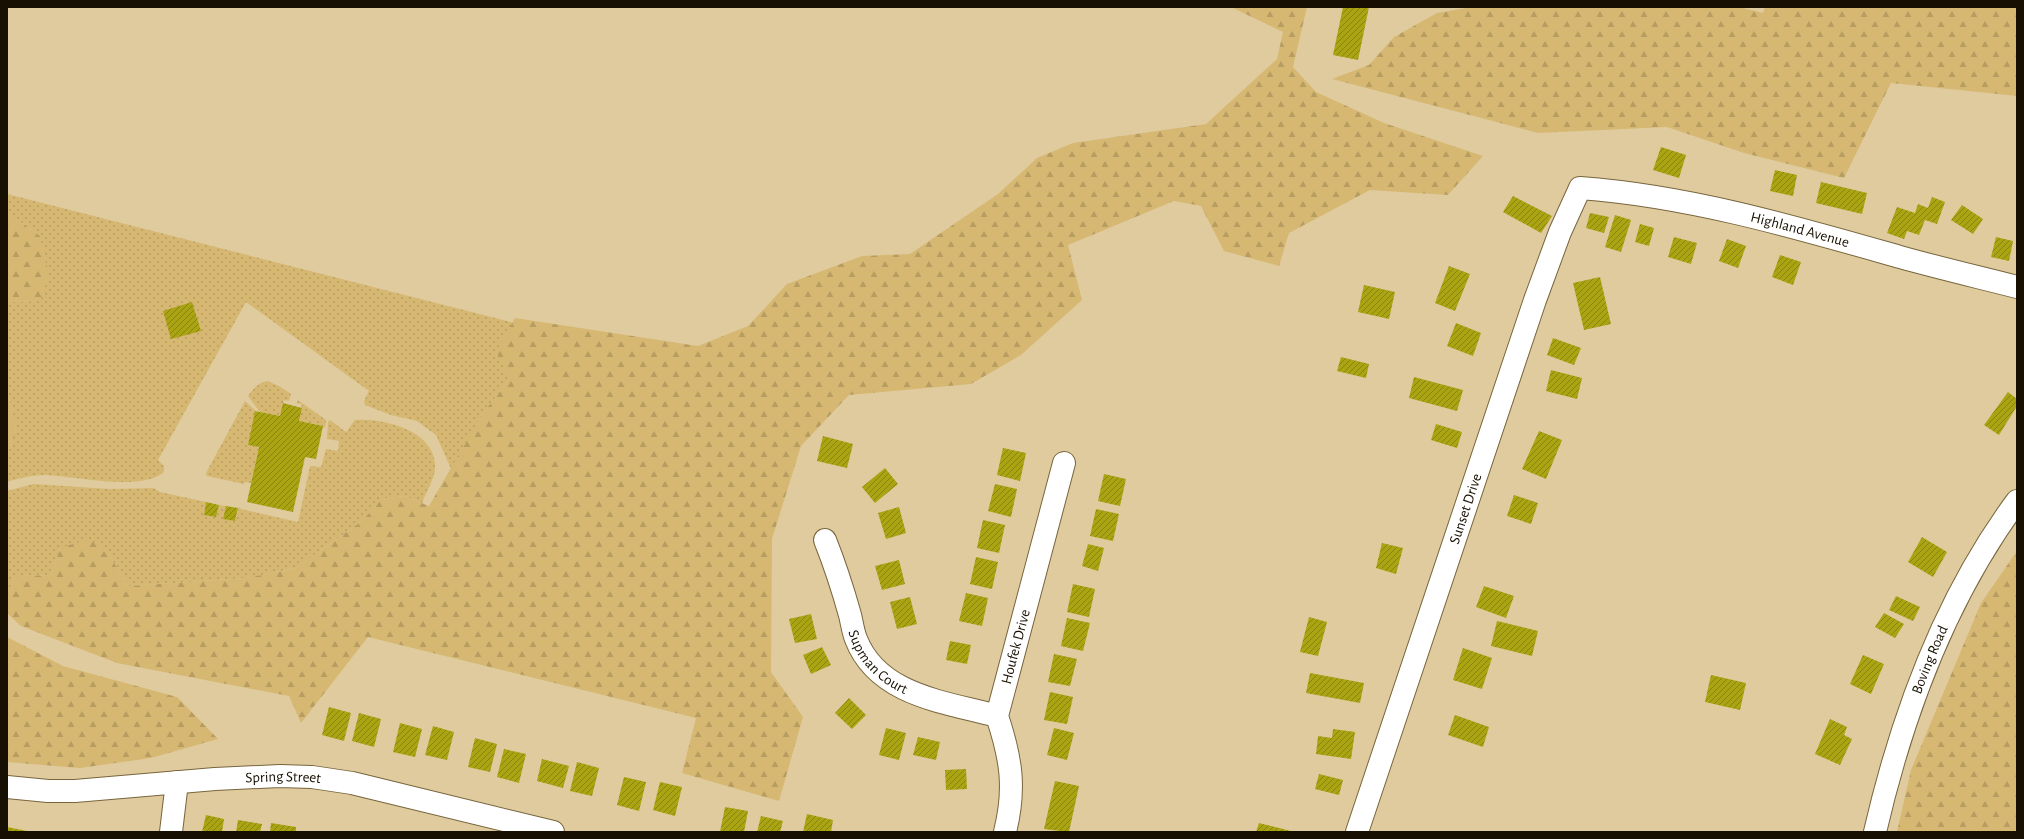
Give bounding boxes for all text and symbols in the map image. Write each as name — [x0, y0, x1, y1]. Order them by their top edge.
street label: Highland Avenue — [1749, 210, 1851, 250]
street label: Sunset Drive — [1447, 472, 1484, 546]
street label: Houfek Drive — [999, 608, 1033, 686]
street label: Boving Road — [1909, 623, 1951, 696]
street label: Supman Court — [845, 628, 910, 697]
street label: Spring Street — [245, 769, 322, 786]

